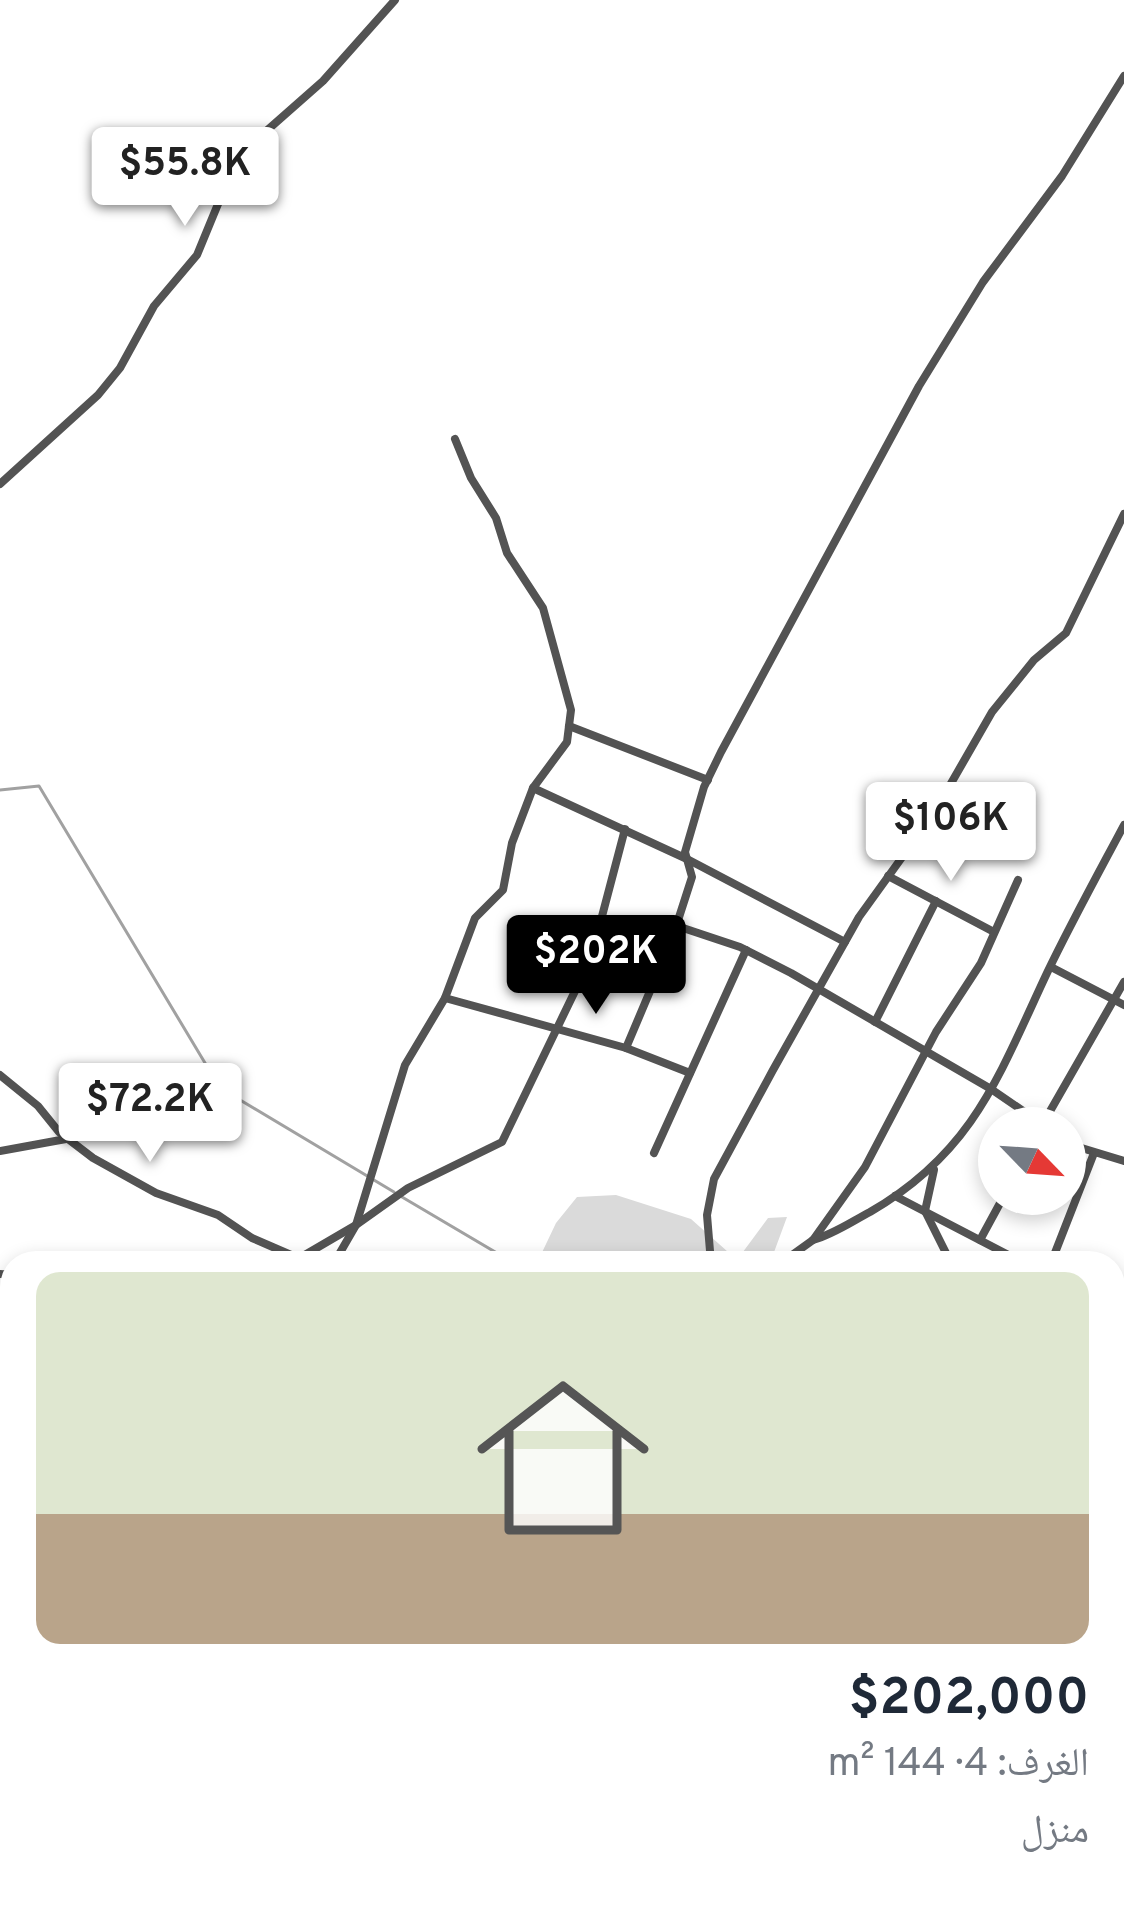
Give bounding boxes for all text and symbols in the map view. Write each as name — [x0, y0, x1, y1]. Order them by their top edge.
pin: $55.8K — [87, 127, 283, 229]
text: $55.8K — [119, 141, 251, 190]
pin: $106K — [867, 782, 1035, 884]
text: $106K — [893, 796, 1009, 845]
pin: $202K — [512, 915, 680, 1017]
text: $202K — [534, 929, 658, 978]
pin: $72.2K — [52, 1063, 248, 1165]
text: $72.2K — [86, 1077, 214, 1126]
north arrow — [978, 1107, 1086, 1215]
map controls — [978, 1107, 1086, 1215]
icon: home — [455, 1350, 671, 1566]
text: $202,000 — [849, 1668, 1089, 1733]
text: الغرف: 4 · 144 m² — [827, 1741, 1089, 1790]
text: منزل — [1021, 1808, 1089, 1857]

